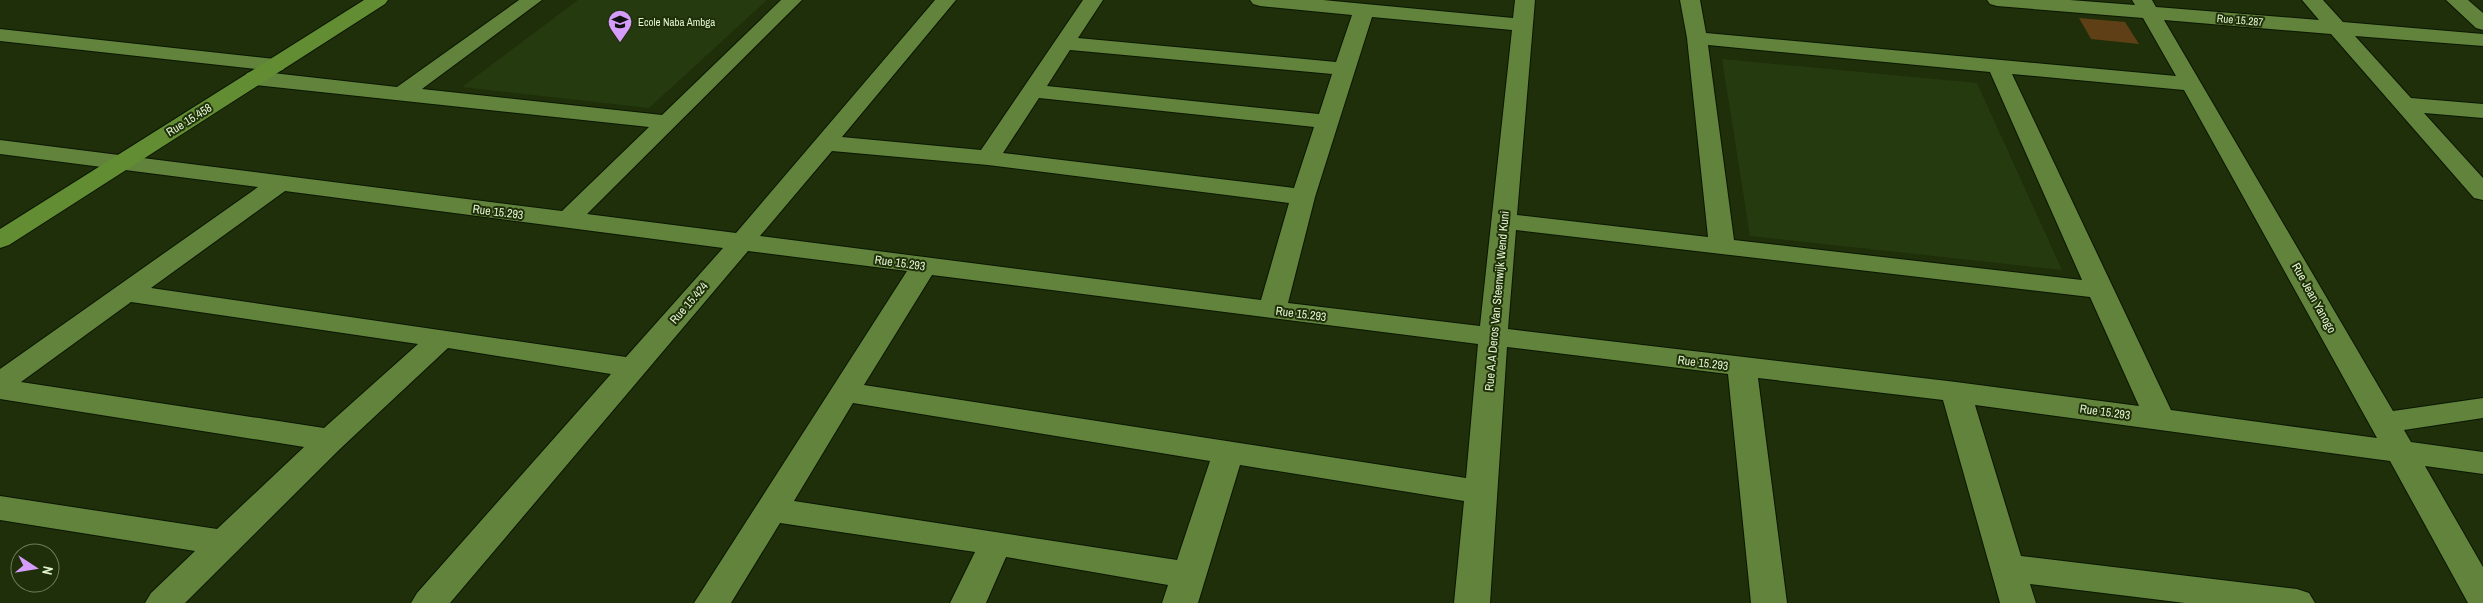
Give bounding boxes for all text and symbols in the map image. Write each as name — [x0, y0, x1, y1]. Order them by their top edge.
school or university icon: Ecole Naba Ambga — [607, 9, 633, 43]
street label: Rue 15.287 — [2216, 11, 2264, 29]
place label: Ecole Naba Ambga — [638, 15, 715, 29]
street label: Rue 15.458 — [163, 100, 215, 140]
street label: Rue 15.293 — [472, 201, 524, 223]
street label: Rue A.A Deros Van Steenwijk Wend Kuni — [1481, 210, 1513, 392]
street label: Rue 15.293 — [874, 252, 926, 274]
street label: Rue Jean Yanogo — [2288, 260, 2340, 336]
street label: Rue 15.424 — [666, 278, 712, 327]
street label: Rue 15.293 — [1275, 303, 1327, 325]
street label: Rue 15.293 — [1677, 352, 1729, 374]
street label: Rue 15.293 — [2079, 401, 2131, 423]
north arrow — [10, 543, 60, 593]
text: N — [38, 565, 57, 577]

